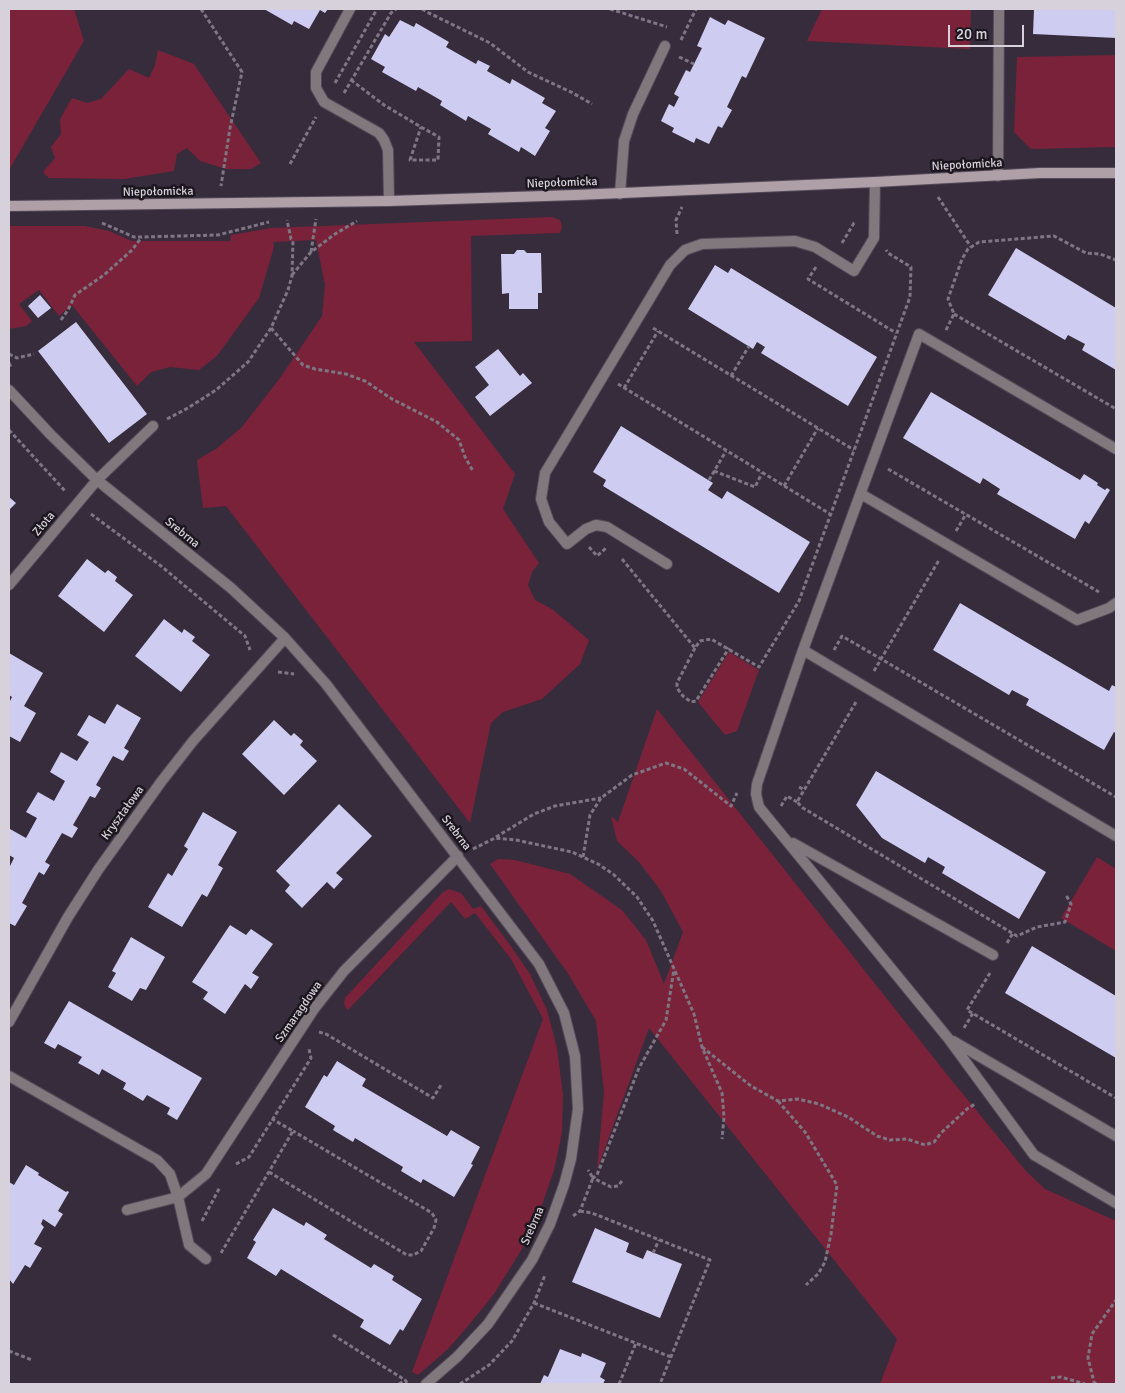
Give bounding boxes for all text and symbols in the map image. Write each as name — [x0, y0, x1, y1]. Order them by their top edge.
scale bar — [950, 15, 1026, 47]
text: 20 m — [956, 25, 987, 43]
street label: Niepołomicka — [931, 156, 1003, 174]
street label: Niepołomicka — [526, 175, 598, 191]
street label: Niepołomicka — [122, 184, 194, 200]
street label: Złota — [30, 509, 58, 539]
street label: Srebrna — [162, 515, 202, 551]
street label: Kryształowa — [99, 783, 147, 843]
street label: Srebrna — [438, 813, 474, 853]
street label: Szmaragdowa — [273, 979, 325, 1045]
street label: Srebrna — [518, 1205, 548, 1247]

